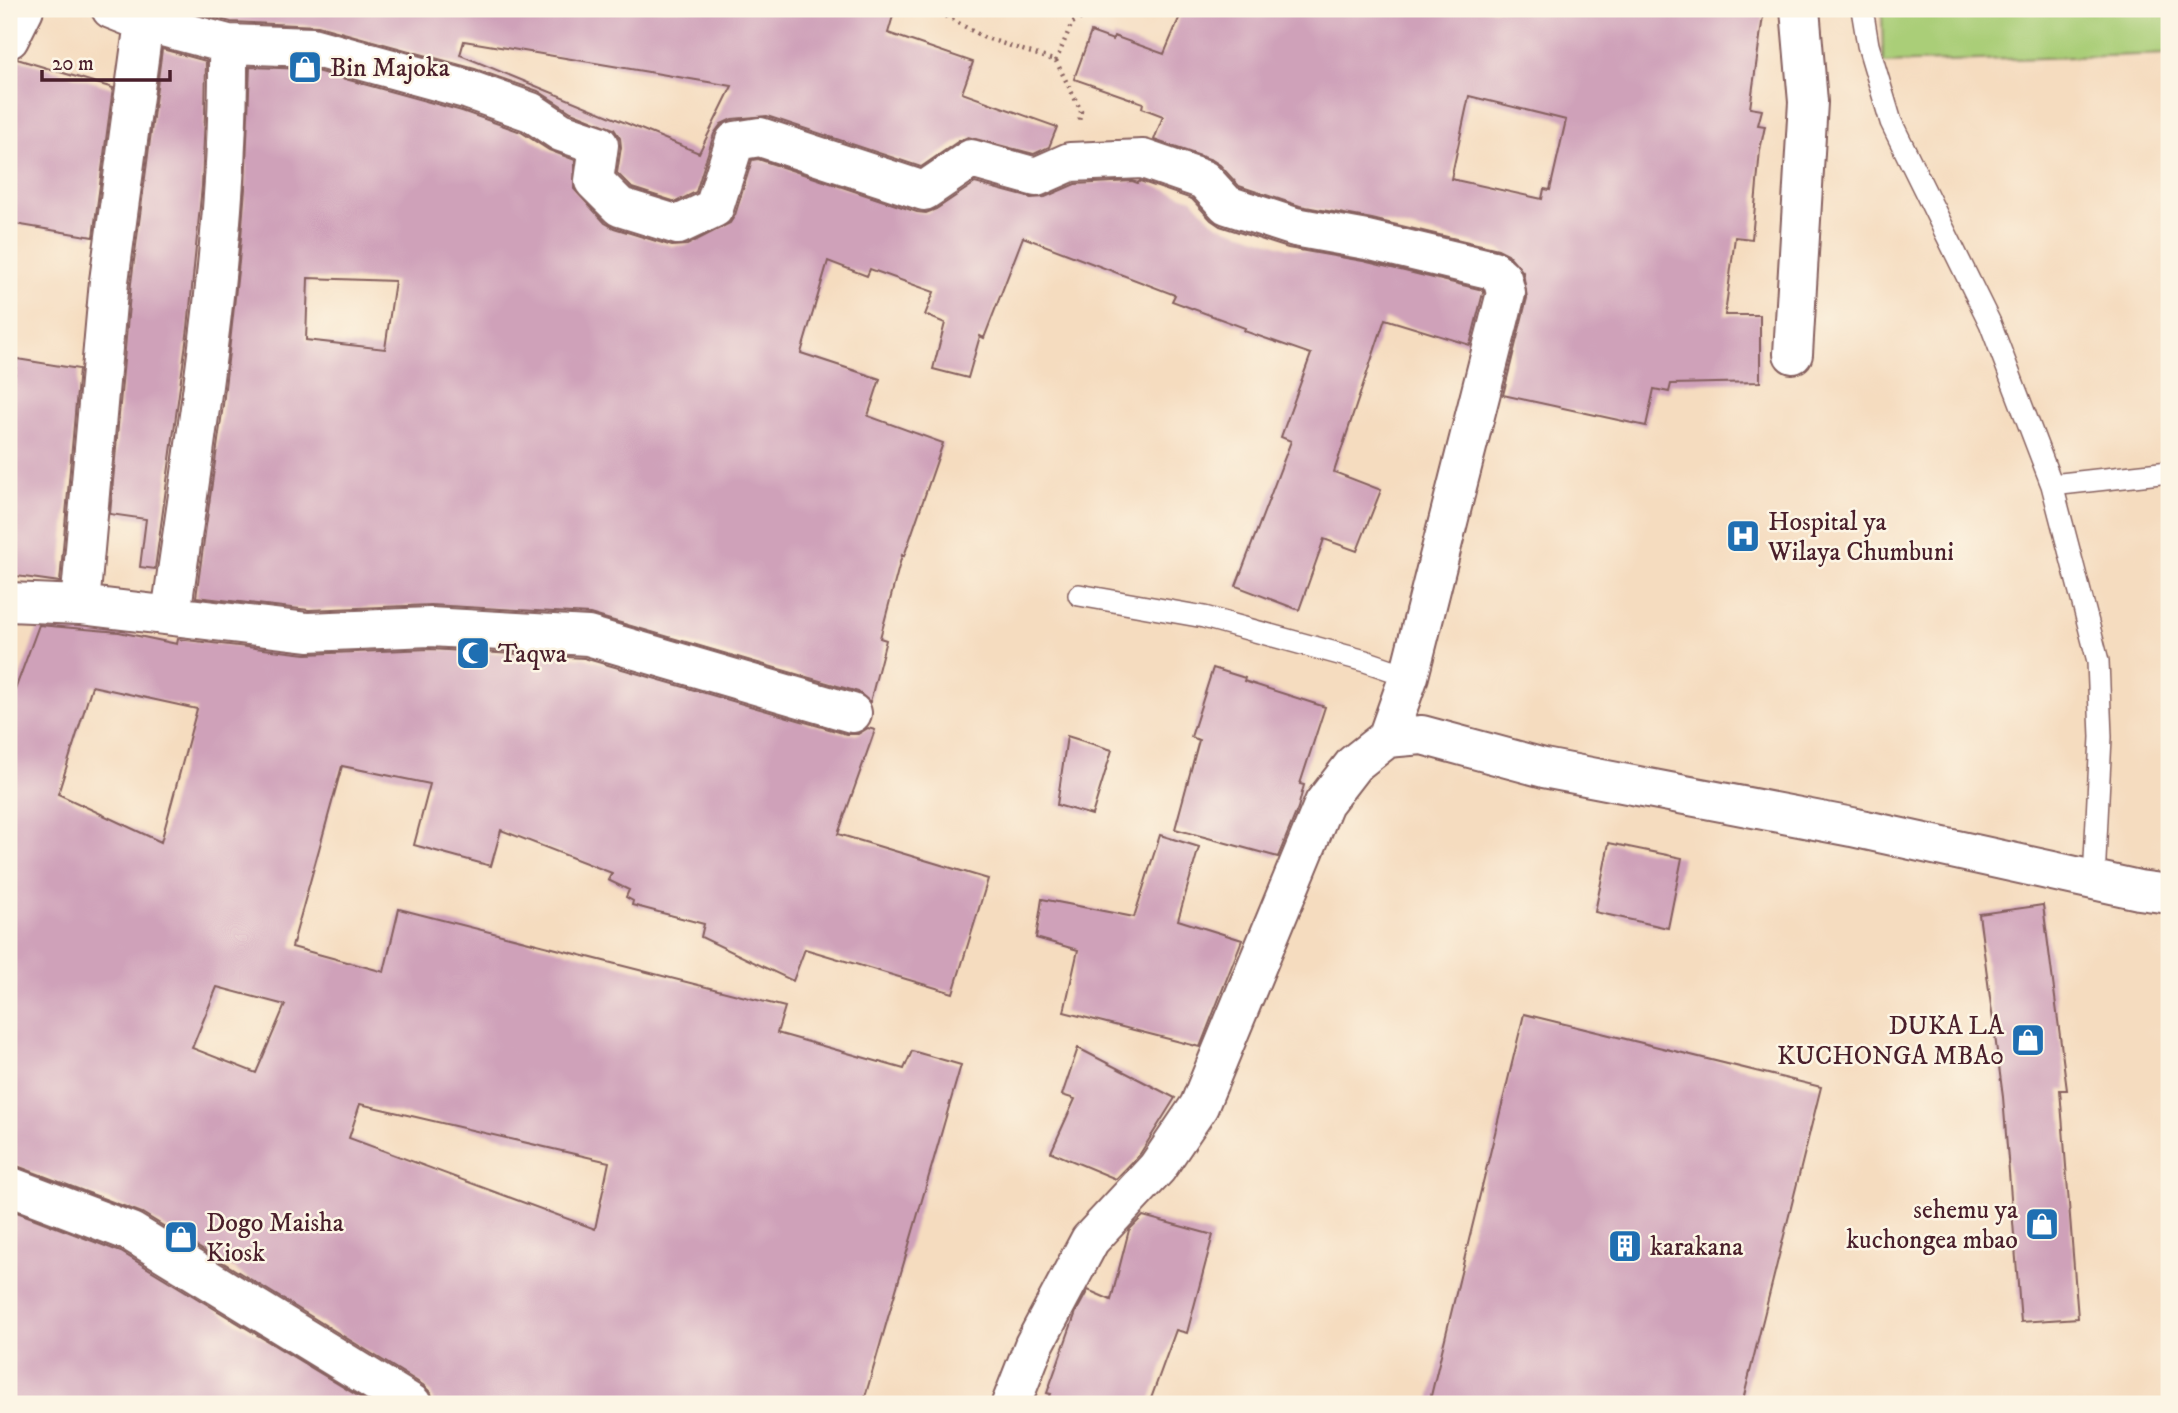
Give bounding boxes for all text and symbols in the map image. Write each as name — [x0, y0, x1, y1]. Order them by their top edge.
scale bar — [42, 38, 170, 82]
shop icon: Bin Majoka — [286, 48, 324, 86]
text: 20 m — [52, 51, 94, 77]
place label: Bin Majoka — [330, 52, 450, 85]
place label: Hospital ya Wilaya Chumbuni — [1767, 506, 1954, 569]
hospital icon: Hospital ya Wilaya Chumbuni — [1724, 517, 1762, 555]
mosque icon: Taqwa — [454, 634, 492, 672]
place label: Taqwa — [498, 638, 567, 671]
place label: DUKA LA KUCHONGA MBA0 — [1777, 1010, 2004, 1073]
shop icon: DUKA LA KUCHONGA MBA0 — [2009, 1021, 2047, 1059]
place label: sehemu ya kuchongea mbao — [1846, 1194, 2018, 1257]
shop icon: sehemu ya kuchongea mbao — [2023, 1205, 2061, 1243]
place label: Dogo Maisha Kiosk — [206, 1207, 344, 1270]
shop icon: Dogo Maisha Kiosk — [162, 1218, 200, 1256]
building icon: karakana — [1606, 1227, 1644, 1265]
place label: karakana — [1650, 1231, 1743, 1264]

